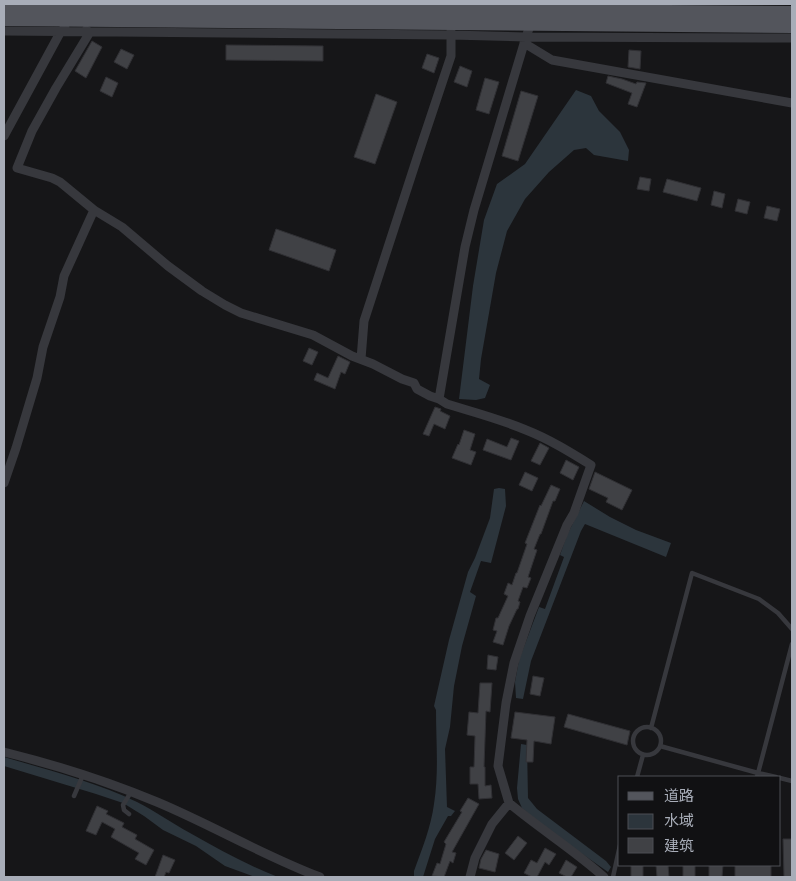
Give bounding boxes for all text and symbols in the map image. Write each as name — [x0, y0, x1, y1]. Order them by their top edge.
legend — [618, 776, 781, 866]
text: 道路 — [664, 787, 694, 805]
text: 水域 — [664, 812, 694, 830]
text: 建筑 — [664, 837, 694, 855]

